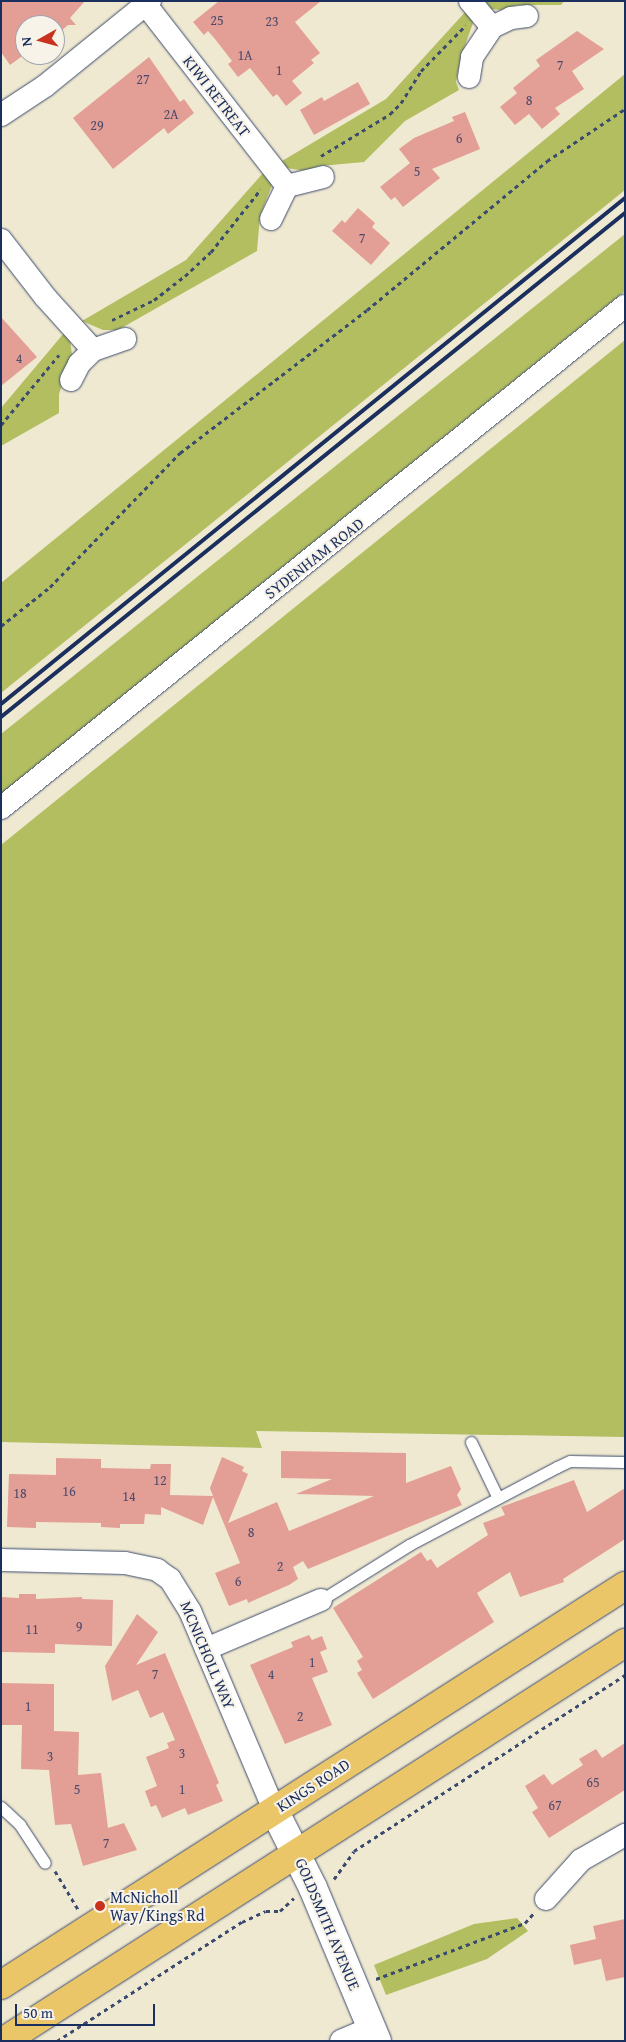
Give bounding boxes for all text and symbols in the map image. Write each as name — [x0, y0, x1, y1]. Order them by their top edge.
house number: 25 — [210, 12, 224, 28]
house number: 23 — [265, 13, 279, 29]
north arrow — [15, 15, 65, 65]
text: N — [16, 36, 37, 48]
house number: 1A — [237, 47, 253, 63]
street label: KIWI RETREAT — [179, 52, 255, 140]
house number: 7 — [557, 57, 563, 73]
house number: 1 — [276, 62, 282, 78]
house number: 27 — [136, 71, 150, 87]
house number: 8 — [526, 92, 532, 108]
house number: 2A — [163, 106, 179, 122]
house number: 29 — [90, 117, 104, 133]
house number: 6 — [456, 130, 462, 146]
house number: 5 — [414, 163, 420, 179]
house number: 7 — [359, 230, 365, 246]
house number: 4 — [16, 350, 22, 366]
street label: SYDENHAM ROAD — [261, 513, 367, 603]
house number: 12 — [153, 1472, 167, 1488]
house number: 16 — [62, 1483, 76, 1499]
house number: 18 — [13, 1485, 27, 1501]
house number: 14 — [122, 1488, 136, 1504]
house number: 8 — [248, 1524, 254, 1540]
house number: 2 — [277, 1558, 283, 1574]
house number: 6 — [235, 1573, 241, 1589]
street label: MCNICHOLL WAY — [177, 1598, 239, 1712]
house number: 9 — [76, 1618, 82, 1634]
house number: 11 — [25, 1621, 39, 1637]
house number: 1 — [309, 1654, 315, 1670]
house number: 7 — [152, 1666, 158, 1682]
house number: 4 — [268, 1666, 274, 1682]
house number: 1 — [25, 1698, 31, 1714]
house number: 2 — [297, 1708, 303, 1724]
house number: 3 — [179, 1745, 185, 1761]
house number: 3 — [47, 1748, 53, 1764]
street label: KINGS ROAD — [273, 1754, 353, 1816]
house number: 65 — [586, 1774, 600, 1790]
house number: 5 — [74, 1781, 80, 1797]
house number: 1 — [179, 1781, 185, 1797]
house number: 67 — [548, 1797, 562, 1813]
house number: 7 — [103, 1835, 109, 1851]
street label: GOLDSMITH AVENUE — [291, 1855, 365, 1993]
place label: McNicholl Way/Kings Rd — [110, 1887, 205, 1925]
marker: McNicholl Way/Kings Rd — [94, 1900, 106, 1912]
scale bar — [18, 1994, 158, 2026]
text: 50 m — [23, 2002, 53, 2023]

